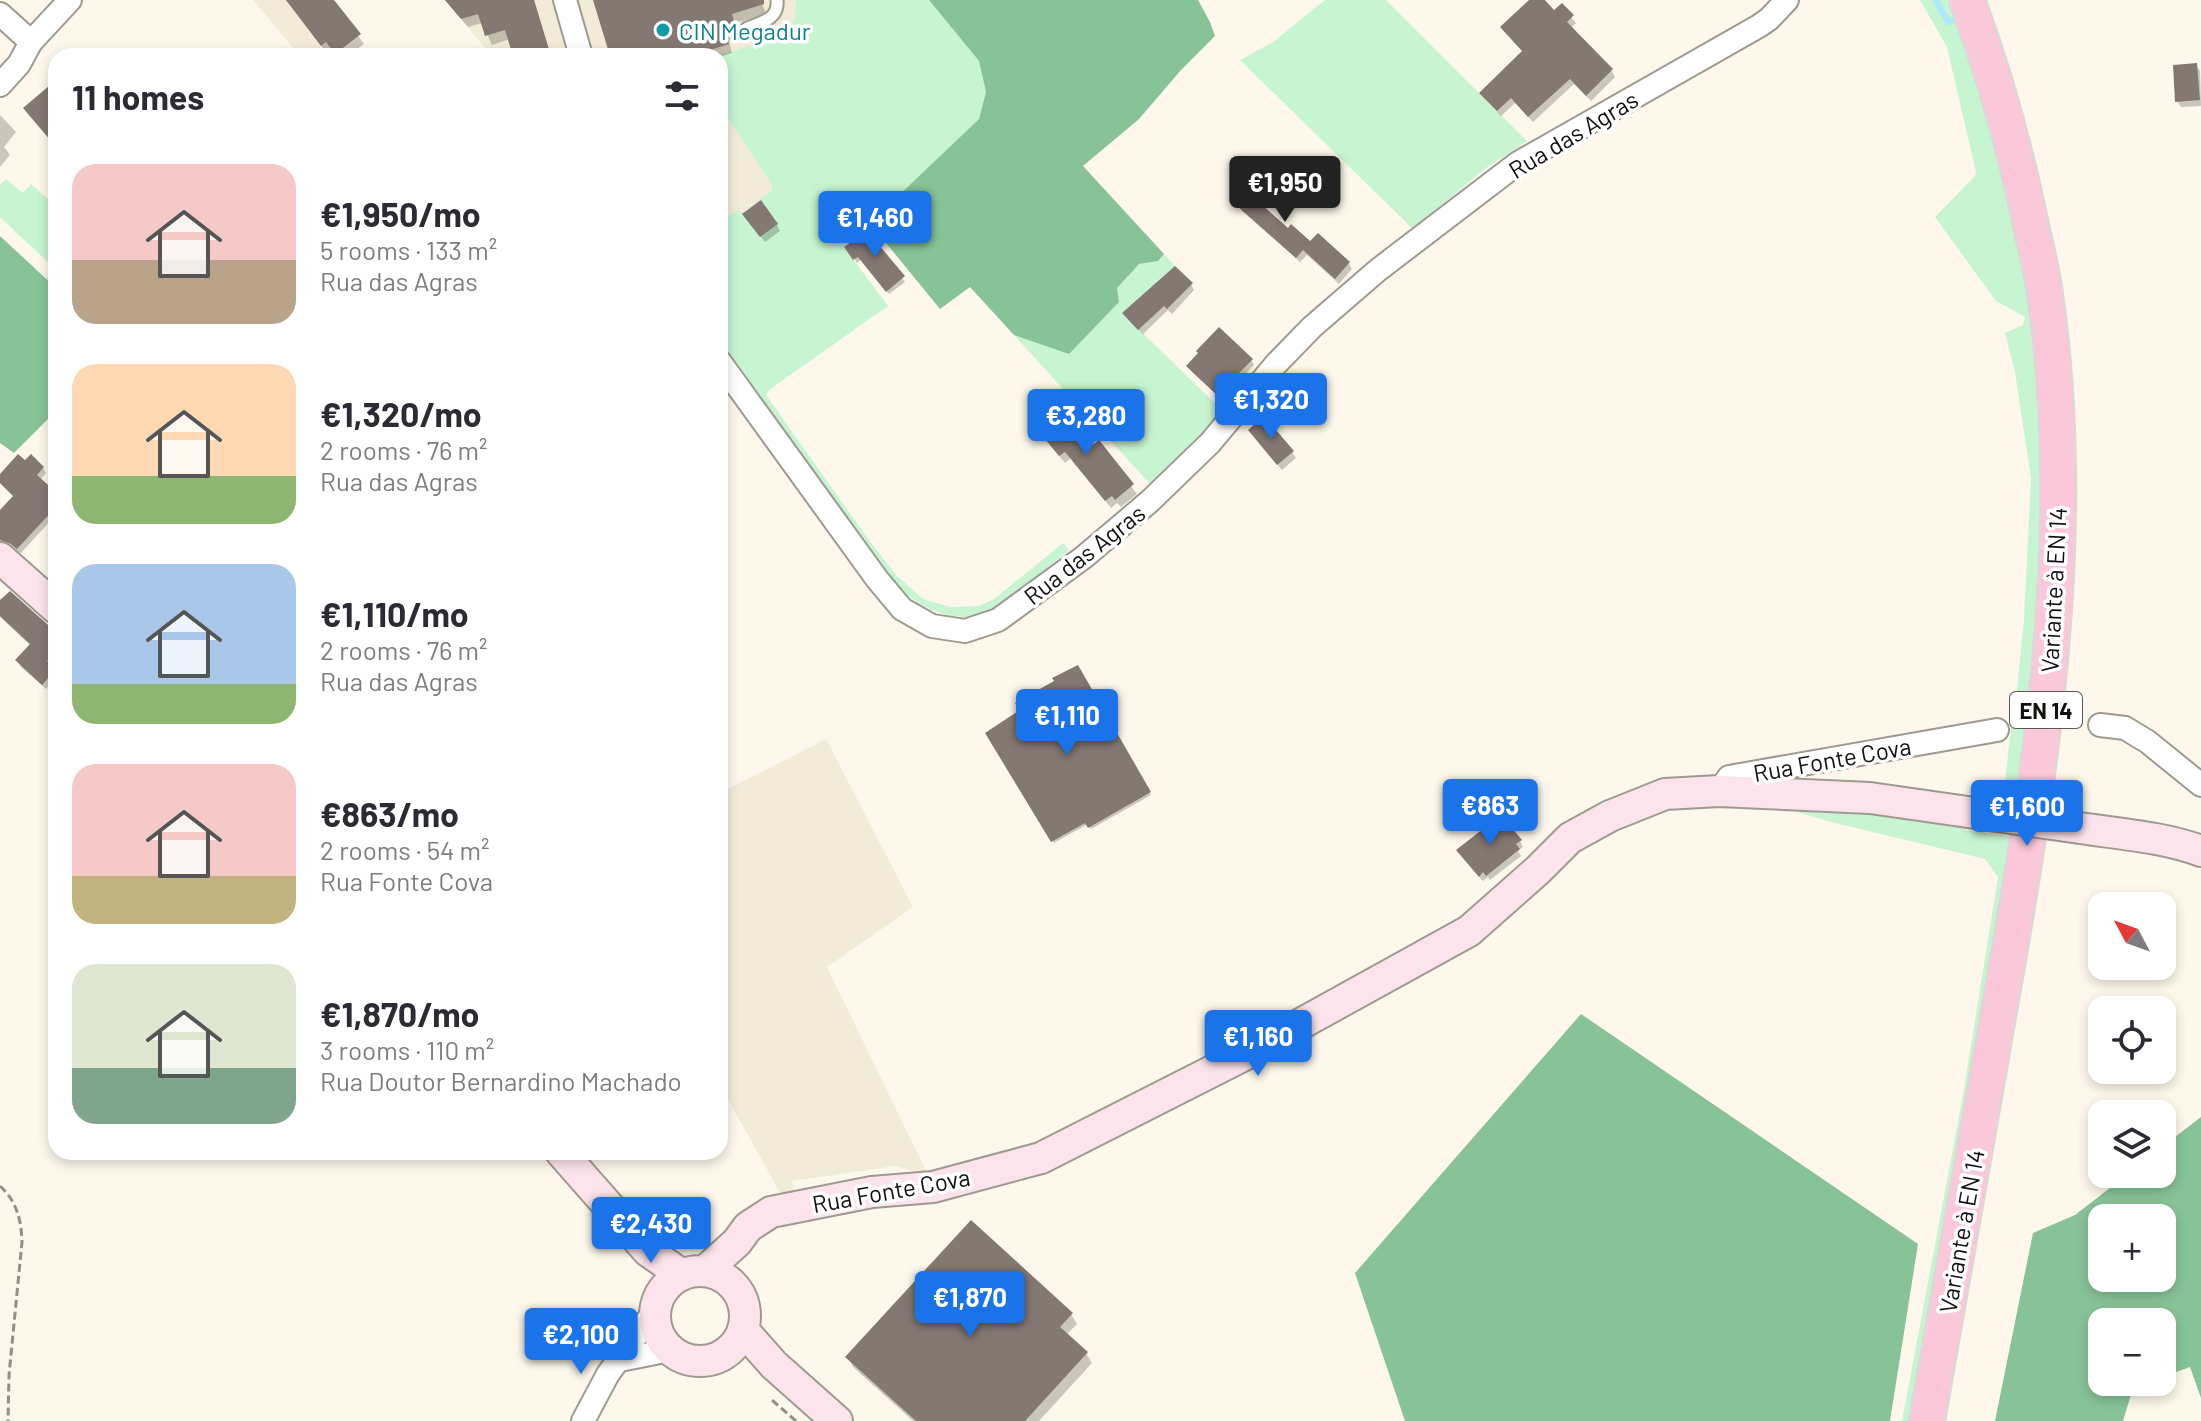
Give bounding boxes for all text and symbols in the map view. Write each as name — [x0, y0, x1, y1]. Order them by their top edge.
place label: CIN Megadur — [679, 16, 811, 45]
marker: CIN Megadur — [654, 21, 672, 39]
icon: filters — [660, 74, 704, 118]
text: 11 homes — [72, 76, 204, 117]
street label: Rua das Agras — [1503, 84, 1643, 184]
pin: €1,950 — [1220, 156, 1350, 224]
text: €1,950 — [1247, 166, 1323, 197]
pin: €1,460 — [810, 191, 940, 259]
text: €1,950/mo — [320, 193, 481, 234]
icon: home — [136, 196, 232, 292]
text: €1,460 — [836, 201, 914, 232]
text: 5 rooms · 133 m² — [320, 234, 497, 265]
text: Rua das Agras — [320, 265, 478, 296]
pin: €1,320 — [1206, 373, 1336, 441]
text: €1,320 — [1233, 383, 1309, 414]
pin: €3,280 — [1021, 389, 1151, 457]
text: €1,320/mo — [320, 393, 482, 434]
icon: home — [136, 396, 232, 492]
text: €3,280 — [1046, 399, 1126, 430]
text: 2 rooms · 76 m² — [320, 434, 488, 465]
text: Rua das Agras — [320, 465, 478, 496]
street label: Rua das Agras — [1018, 498, 1150, 610]
street label: Variante à EN 14 — [2034, 507, 2072, 673]
text: €1,110/mo — [320, 593, 469, 634]
icon: home — [136, 596, 232, 692]
text: 2 rooms · 76 m² — [320, 634, 488, 665]
text: Rua das Agras — [320, 665, 478, 696]
pin: €1,110 — [1002, 689, 1132, 757]
road number: EN 14 — [2010, 692, 2082, 728]
text: €1,110 — [1034, 699, 1100, 730]
street label: Rua Fonte Cova — [1751, 731, 1913, 787]
pin: €863 — [1443, 779, 1537, 847]
pin: €1,600 — [1962, 780, 2092, 848]
text: €863 — [1461, 789, 1519, 820]
text: €1,600 — [1989, 790, 2065, 821]
text: €863/mo — [320, 793, 459, 834]
icon: home — [136, 796, 232, 892]
text: 2 rooms · 54 m² — [320, 834, 490, 865]
text: Rua Fonte Cova — [320, 865, 493, 896]
north arrow — [2088, 892, 2176, 980]
map controls — [2088, 892, 2176, 1396]
text: €1,870/mo — [320, 993, 480, 1034]
icon: home — [136, 996, 232, 1092]
button: locate — [2088, 996, 2176, 1084]
pin: €1,160 — [1193, 1010, 1323, 1078]
text: €1,160 — [1223, 1020, 1293, 1051]
text: 3 rooms · 110 m² — [320, 1034, 494, 1065]
text: Rua Doutor Bernardino Machado — [320, 1065, 682, 1096]
button: layers — [2088, 1100, 2176, 1188]
street label: Variante à EN 14 — [1932, 1147, 1990, 1315]
street label: Rua Fonte Cova — [810, 1162, 972, 1218]
pin: €2,430 — [586, 1197, 716, 1265]
button: + — [2088, 1204, 2176, 1292]
text: €2,430 — [610, 1207, 692, 1238]
pin: €1,870 — [905, 1271, 1035, 1339]
text: €1,870 — [933, 1281, 1007, 1312]
pin: €2,100 — [516, 1308, 646, 1376]
button: − — [2088, 1308, 2176, 1396]
text: €2,100 — [543, 1318, 619, 1349]

